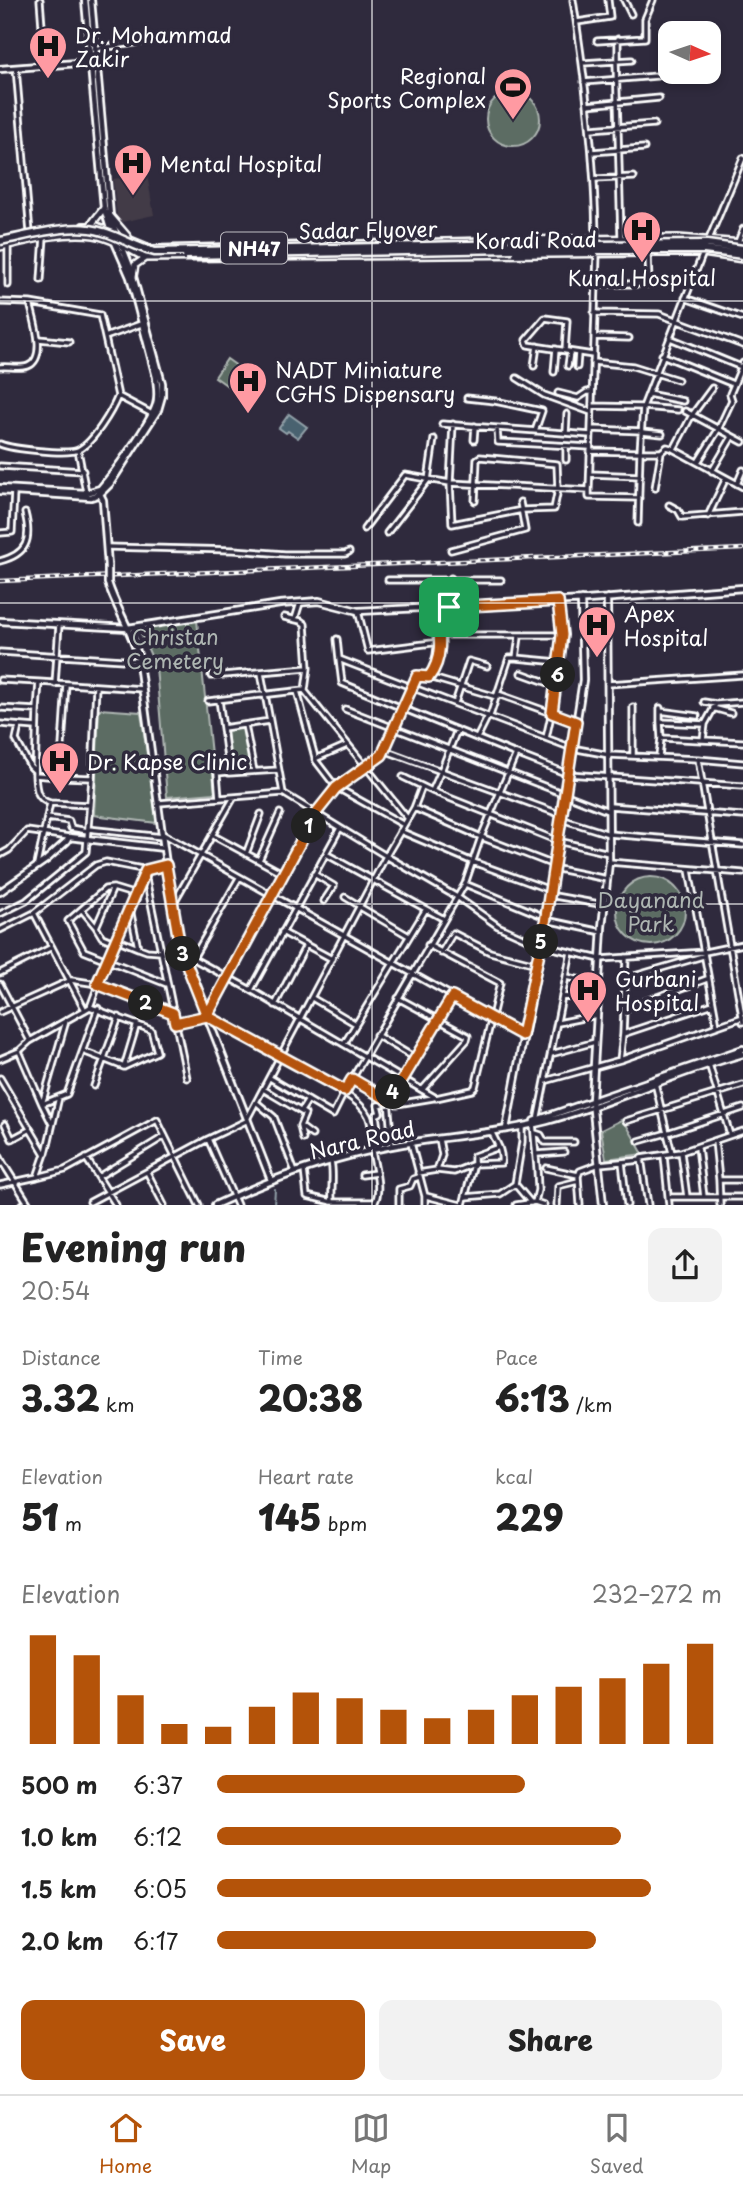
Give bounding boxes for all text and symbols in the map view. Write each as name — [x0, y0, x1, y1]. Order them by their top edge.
place label: Dr. Mohammad Zakir — [75, 18, 232, 74]
north arrow — [658, 21, 721, 84]
map controls — [658, 21, 721, 84]
hospital icon: Dr. Mohammad Zakir — [27, 25, 69, 80]
place label: Regional Sports Complex — [327, 59, 486, 115]
sports icon: Regional Sports Complex — [492, 66, 534, 121]
hospital icon: Mental Hospital — [112, 142, 154, 197]
place label: Mental Hospital — [160, 147, 322, 179]
hospital icon: Kunal Hospital — [621, 209, 663, 264]
street label: Sadar Flyover — [298, 212, 438, 246]
street label: Koradi Road — [475, 222, 597, 256]
road number: NH47 — [221, 232, 287, 264]
place label: Kunal Hospital — [568, 261, 716, 293]
place label: NADT Miniature CGHS Dispensary — [275, 353, 455, 409]
hospital icon: NADT Miniature CGHS Dispensary — [227, 360, 269, 415]
pin — [419, 577, 479, 637]
icon: arrive — [430, 588, 468, 626]
place label: Apex Hospital — [624, 597, 708, 653]
hospital icon: Apex Hospital — [576, 604, 618, 659]
park label: Christan Cemetery — [126, 620, 224, 676]
pin: 6 — [540, 658, 576, 692]
text: 6 — [551, 660, 564, 688]
hospital icon: Dr. Kapse Clinic — [39, 740, 81, 795]
place label: Dr. Kapse Clinic — [87, 745, 247, 777]
pin: 1 — [292, 808, 326, 844]
text: 1 — [304, 811, 313, 839]
park label: Dayanand Park — [597, 883, 705, 939]
pin: 5 — [524, 925, 558, 960]
text: 5 — [534, 927, 547, 955]
pin: 3 — [166, 936, 200, 972]
text: 3 — [176, 939, 189, 967]
place label: Gurbani Hospital — [615, 962, 699, 1018]
hospital icon: Gurbani Hospital — [567, 969, 609, 1024]
pin: 2 — [128, 986, 164, 1020]
text: 2 — [139, 988, 152, 1016]
pin: 4 — [376, 1074, 410, 1110]
text: 4 — [386, 1077, 399, 1105]
street label: Nara Road — [306, 1111, 418, 1167]
text: Evening run — [21, 1218, 246, 1275]
button: share — [648, 1228, 722, 1302]
text: 20:54 — [21, 1273, 90, 1308]
text: Distance — [21, 1343, 101, 1371]
text: Time — [258, 1343, 303, 1371]
text: Pace — [495, 1343, 538, 1371]
text: 3.32 — [21, 1371, 100, 1424]
text: 20:38 — [258, 1371, 363, 1424]
text: 6:13 — [495, 1371, 570, 1424]
text: km — [100, 1390, 134, 1418]
text: /km — [570, 1390, 612, 1418]
text: Elevation — [21, 1462, 103, 1490]
text: Heart rate — [258, 1462, 354, 1490]
text: kcal — [495, 1462, 533, 1490]
text: 51 — [21, 1490, 59, 1543]
text: 145 — [258, 1490, 322, 1543]
text: 229 — [495, 1490, 564, 1543]
text: m — [59, 1509, 82, 1537]
text: bpm — [322, 1509, 367, 1537]
text: Elevation — [21, 1576, 120, 1611]
text: 232–272 m — [592, 1576, 722, 1611]
text: 500 m — [21, 1767, 98, 1802]
text: 6:37 — [133, 1767, 183, 1802]
text: 1.0 km — [21, 1819, 98, 1854]
text: 6:12 — [133, 1819, 182, 1854]
text: 1.5 km — [21, 1871, 97, 1906]
text: 6:05 — [133, 1871, 187, 1906]
text: 2.0 km — [21, 1923, 103, 1958]
text: 6:17 — [133, 1923, 178, 1958]
button: Save — [21, 2000, 365, 2080]
button: Share — [379, 2000, 722, 2080]
tab: Home — [99, 2109, 152, 2179]
tab: Map — [351, 2109, 391, 2179]
tab: Saved — [590, 2109, 644, 2179]

